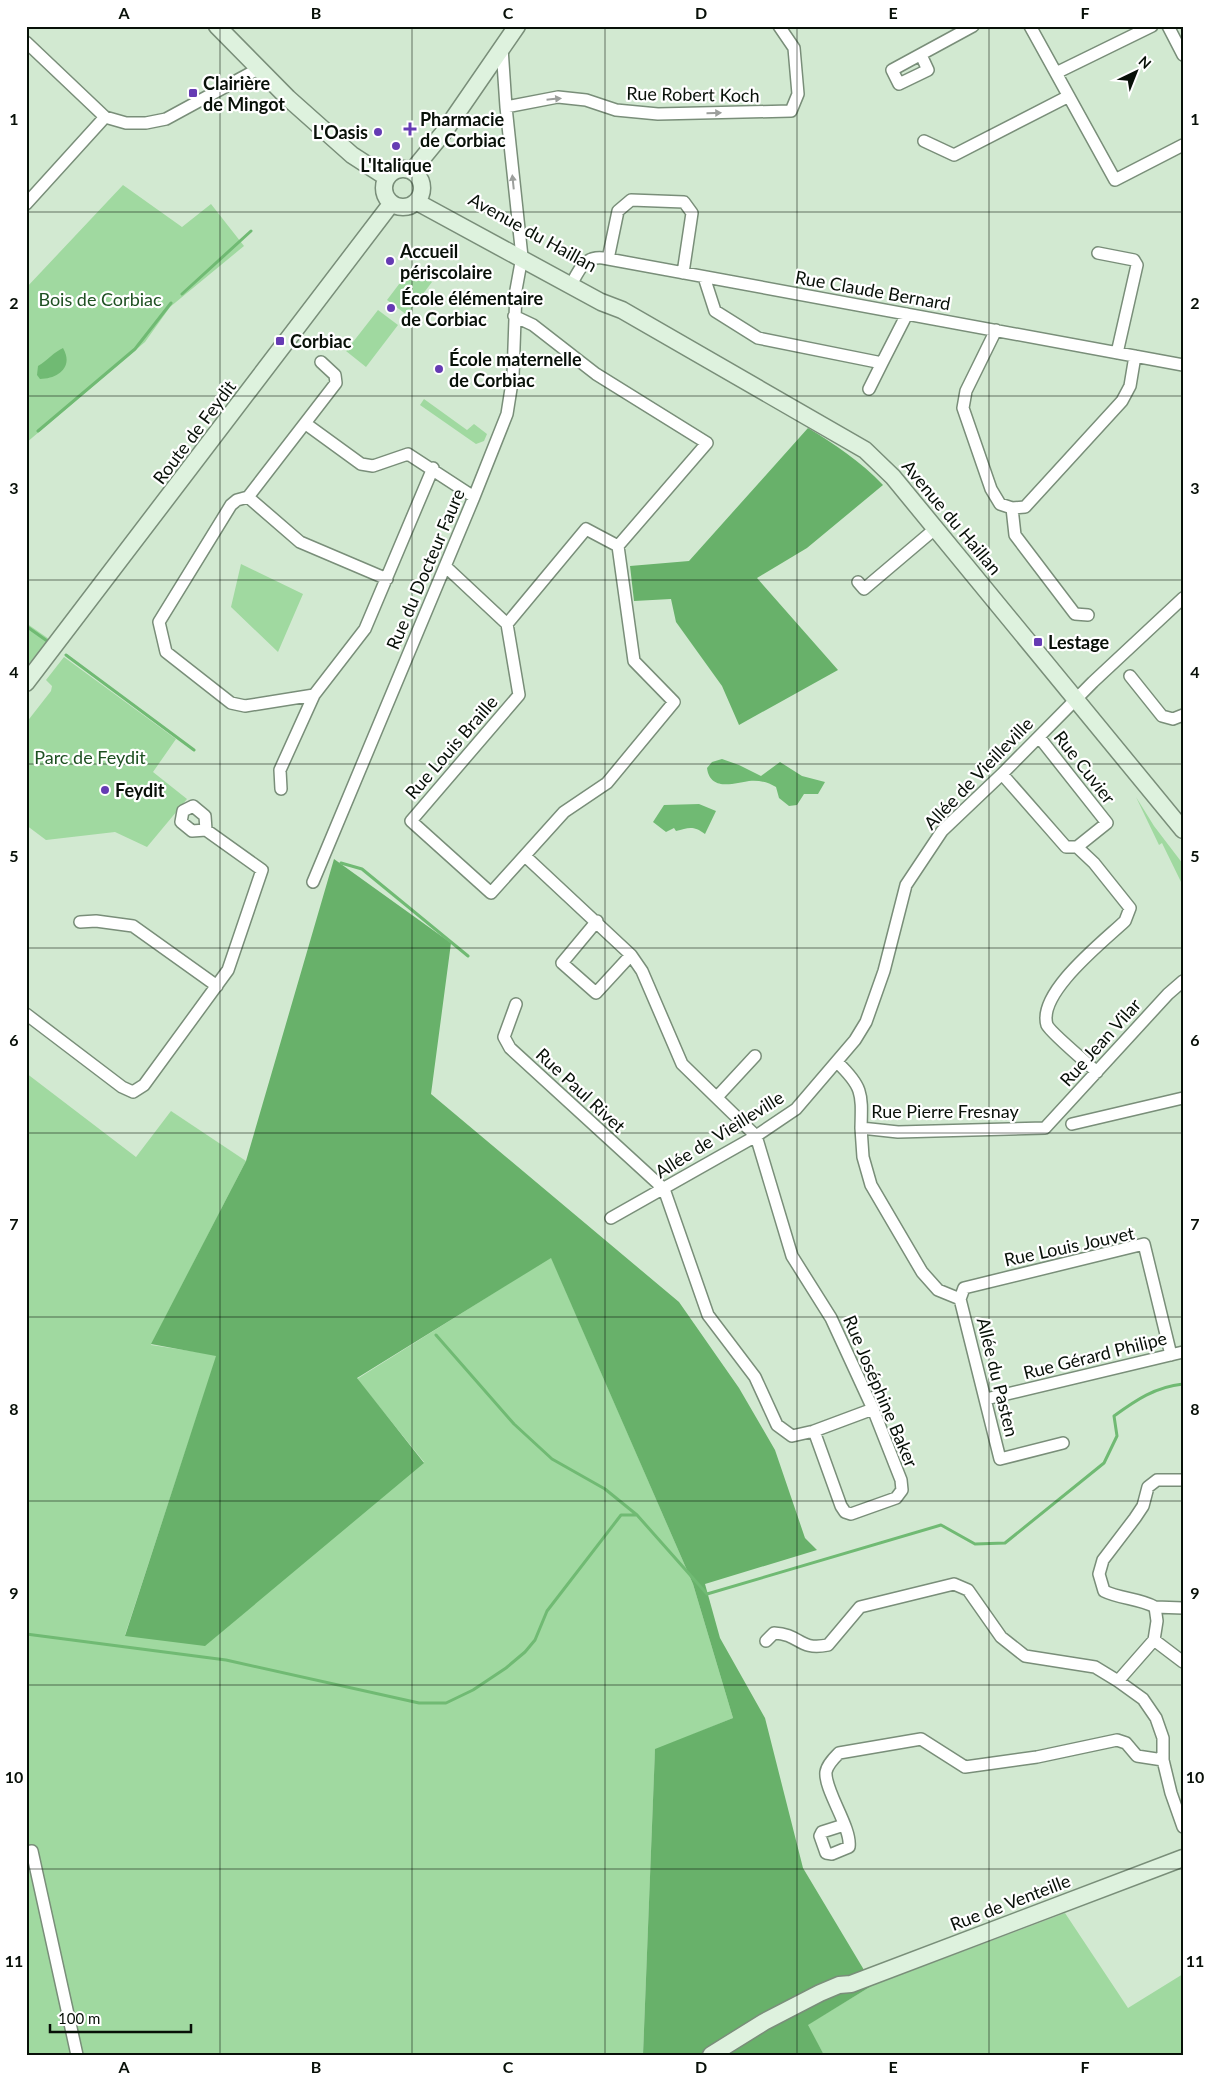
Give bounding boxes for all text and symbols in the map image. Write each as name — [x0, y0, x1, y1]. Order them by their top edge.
text: A — [117, 3, 130, 22]
text: B — [311, 3, 321, 22]
text: C — [503, 3, 514, 22]
text: D — [695, 3, 707, 22]
text: E — [888, 3, 898, 22]
text: F — [1080, 3, 1090, 22]
north arrow — [1112, 48, 1162, 98]
text: N — [1135, 52, 1155, 72]
place label: Clairière de Mingot — [203, 72, 285, 115]
street label: Rue Robert Koch — [626, 82, 760, 106]
marker: Clairière de Mingot — [187, 87, 199, 99]
one-way arrow — [546, 95, 562, 103]
place label: Pharmacie de Corbiac — [420, 108, 506, 151]
text: 1 — [9, 109, 19, 128]
one-way arrow — [706, 109, 722, 117]
text: 1 — [1190, 109, 1200, 128]
place label: L'Oasis — [313, 121, 368, 143]
marker: Pharmacie de Corbiac — [404, 123, 416, 135]
marker: L'Oasis — [372, 126, 384, 138]
marker: L'Italique — [390, 140, 402, 152]
place label: L'Italique — [360, 154, 432, 176]
one-way arrow — [509, 174, 517, 190]
street label: Avenue du Haillan — [465, 188, 601, 276]
place label: Accueil périscolaire — [399, 240, 493, 283]
marker: Accueil périscolaire — [384, 255, 396, 267]
street label: Rue Claude Bernard — [794, 266, 952, 314]
place label: École élémentaire de Corbiac — [401, 287, 544, 330]
park label: Bois de Corbiac — [38, 288, 162, 310]
text: 2 — [9, 293, 19, 312]
text: 2 — [1190, 293, 1200, 312]
marker: École élémentaire de Corbiac — [385, 302, 397, 314]
place label: Corbiac — [290, 330, 352, 352]
marker: Corbiac — [274, 335, 286, 347]
place label: École maternelle de Corbiac — [449, 348, 582, 391]
marker: École maternelle de Corbiac — [433, 363, 445, 375]
street label: Route de Feydit — [148, 375, 240, 488]
street label: Avenue du Haillan — [898, 455, 1006, 579]
text: 3 — [9, 478, 19, 497]
text: 3 — [1190, 478, 1200, 497]
street label: Rue du Docteur Faure — [381, 485, 469, 653]
place label: Lestage — [1048, 631, 1110, 653]
marker: Lestage — [1032, 636, 1044, 648]
text: 4 — [9, 662, 19, 681]
text: 4 — [1190, 662, 1200, 681]
street label: Rue Louis Braille — [400, 691, 502, 803]
street label: Allée de Vieilleville — [919, 712, 1037, 834]
street label: Rue Cuvier — [1050, 726, 1121, 808]
park label: Parc de Feydit — [34, 746, 146, 768]
place label: Feydit — [115, 779, 165, 801]
marker: Feydit — [99, 784, 111, 796]
text: 5 — [9, 846, 19, 865]
text: 5 — [1190, 846, 1200, 865]
street label: Rue Jean Vilar — [1055, 993, 1145, 1090]
text: 6 — [9, 1030, 19, 1049]
text: 6 — [1190, 1030, 1200, 1049]
street label: Rue Paul Rivet — [532, 1043, 631, 1137]
street label: Allée de Vieilleville — [651, 1086, 787, 1182]
street label: Rue Pierre Fresnay — [871, 1100, 1019, 1122]
text: 7 — [9, 1214, 19, 1233]
text: 7 — [1190, 1214, 1200, 1233]
street label: Rue Louis Jouvet — [1002, 1221, 1137, 1271]
street label: Rue Joséphine Baker — [839, 1312, 923, 1471]
street label: Allée du Pasten — [973, 1315, 1023, 1439]
street label: Rue Gérard Philipe — [1021, 1327, 1169, 1383]
text: 8 — [9, 1399, 19, 1418]
text: 8 — [1190, 1399, 1200, 1418]
text: 9 — [9, 1583, 19, 1602]
text: 9 — [1190, 1583, 1200, 1602]
text: 10 — [5, 1767, 23, 1786]
text: 10 — [1186, 1767, 1204, 1786]
street label: Rue de Venteille — [947, 1869, 1073, 1935]
text: 11 — [5, 1951, 23, 1970]
text: 11 — [1186, 1951, 1204, 1970]
scale bar — [50, 2001, 191, 2033]
text: 100 m — [58, 2009, 100, 2027]
text: A — [117, 2057, 130, 2076]
text: B — [311, 2057, 321, 2076]
text: C — [503, 2057, 514, 2076]
text: D — [695, 2057, 707, 2076]
text: E — [888, 2057, 898, 2076]
text: F — [1080, 2057, 1090, 2076]

